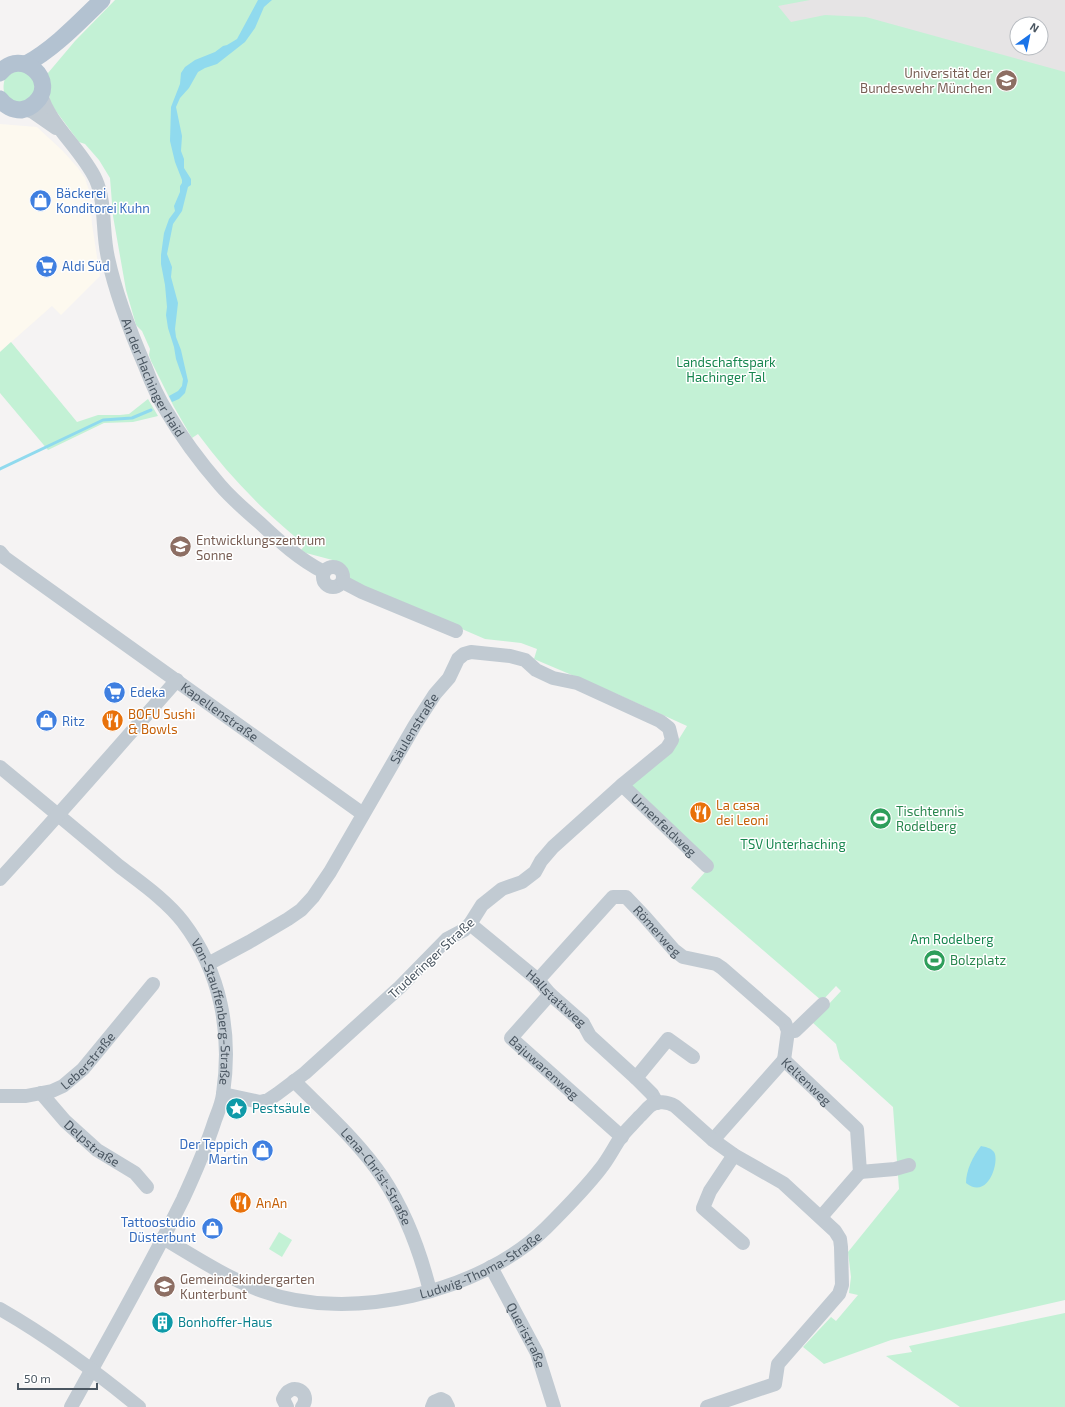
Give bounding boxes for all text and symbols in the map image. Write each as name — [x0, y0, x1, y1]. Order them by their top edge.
north arrow — [1009, 16, 1049, 56]
text: N — [1028, 20, 1042, 35]
place label: Universität der Bundeswehr München — [860, 65, 992, 96]
school or university icon: Universität der Bundeswehr München — [994, 67, 1020, 93]
place label: Bäckerei Konditorei Kuhn — [56, 185, 150, 216]
shop icon: Bäckerei Konditorei Kuhn — [27, 187, 53, 213]
supermarket icon: Aldi Süd — [34, 253, 60, 279]
place label: Aldi Süd — [62, 258, 110, 274]
street label: An der Hachinger Haid — [118, 316, 188, 440]
park label: Landschaftspark Hachinger Tal — [676, 354, 776, 385]
place label: Entwicklungszentrum Sonne — [196, 532, 326, 563]
school or university icon: Entwicklungszentrum Sonne — [168, 534, 194, 560]
supermarket icon: Edeka — [102, 679, 128, 705]
street label: Kapellenstraße — [178, 679, 262, 745]
place label: Edeka — [130, 684, 165, 700]
street label: Säulenstraße — [386, 690, 442, 767]
place label: BOFU Sushi & Bowls — [128, 706, 195, 737]
shop icon: Ritz — [33, 708, 59, 734]
restaurant icon: BOFU Sushi & Bowls — [100, 708, 126, 734]
place label: Ritz — [62, 713, 85, 729]
street label: Urnenfeldweg — [628, 790, 700, 860]
place label: La casa dei Leoni — [716, 797, 768, 828]
restaurant icon: La casa dei Leoni — [688, 799, 714, 825]
place label: Tischtennis Rodelberg — [896, 803, 964, 834]
sports icon: Tischtennis Rodelberg — [868, 805, 894, 831]
park label: TSV Unterhaching — [740, 836, 846, 852]
street label: Römerweg — [630, 902, 684, 960]
street label: Truderinger Straße — [385, 914, 477, 1002]
park label: Am Rodelberg — [911, 931, 993, 947]
street label: Von-Stauffenberg-Straße — [188, 936, 234, 1086]
sports icon: Bolzplatz — [921, 947, 947, 973]
place label: Bolzplatz — [950, 952, 1006, 968]
street label: Hallstattweg — [523, 966, 590, 1030]
street label: Leberstraße — [57, 1029, 118, 1093]
street label: Bajuwarenweg — [506, 1032, 582, 1103]
street label: Keltenweg — [778, 1054, 835, 1109]
place icon: Pestsäule — [223, 1095, 249, 1121]
place label: Pestsäule — [252, 1100, 310, 1116]
street label: Delpstraße — [61, 1116, 123, 1170]
street label: Lena-Christ-Straße — [338, 1124, 415, 1228]
place label: Der Teppich Martin — [180, 1136, 248, 1167]
shop icon: Der Teppich Martin — [250, 1138, 276, 1164]
restaurant icon: AnAn — [228, 1190, 254, 1216]
place label: AnAn — [256, 1195, 287, 1211]
place label: Tattoostudio Düsterbunt — [121, 1214, 196, 1245]
shop icon: Tattoostudio Düsterbunt — [199, 1216, 225, 1242]
street label: Ludwig-Thoma-Straße — [418, 1228, 545, 1302]
place label: Gemeindekindergarten Kunterbunt — [180, 1271, 315, 1302]
school or university icon: Gemeindekindergarten Kunterbunt — [151, 1273, 177, 1299]
street label: Queristraße — [503, 1300, 549, 1370]
building icon: Bonhoffer-Haus — [150, 1309, 176, 1335]
place label: Bonhoffer-Haus — [178, 1314, 272, 1330]
scale bar — [18, 1365, 97, 1391]
text: 50 m — [24, 1371, 51, 1385]

